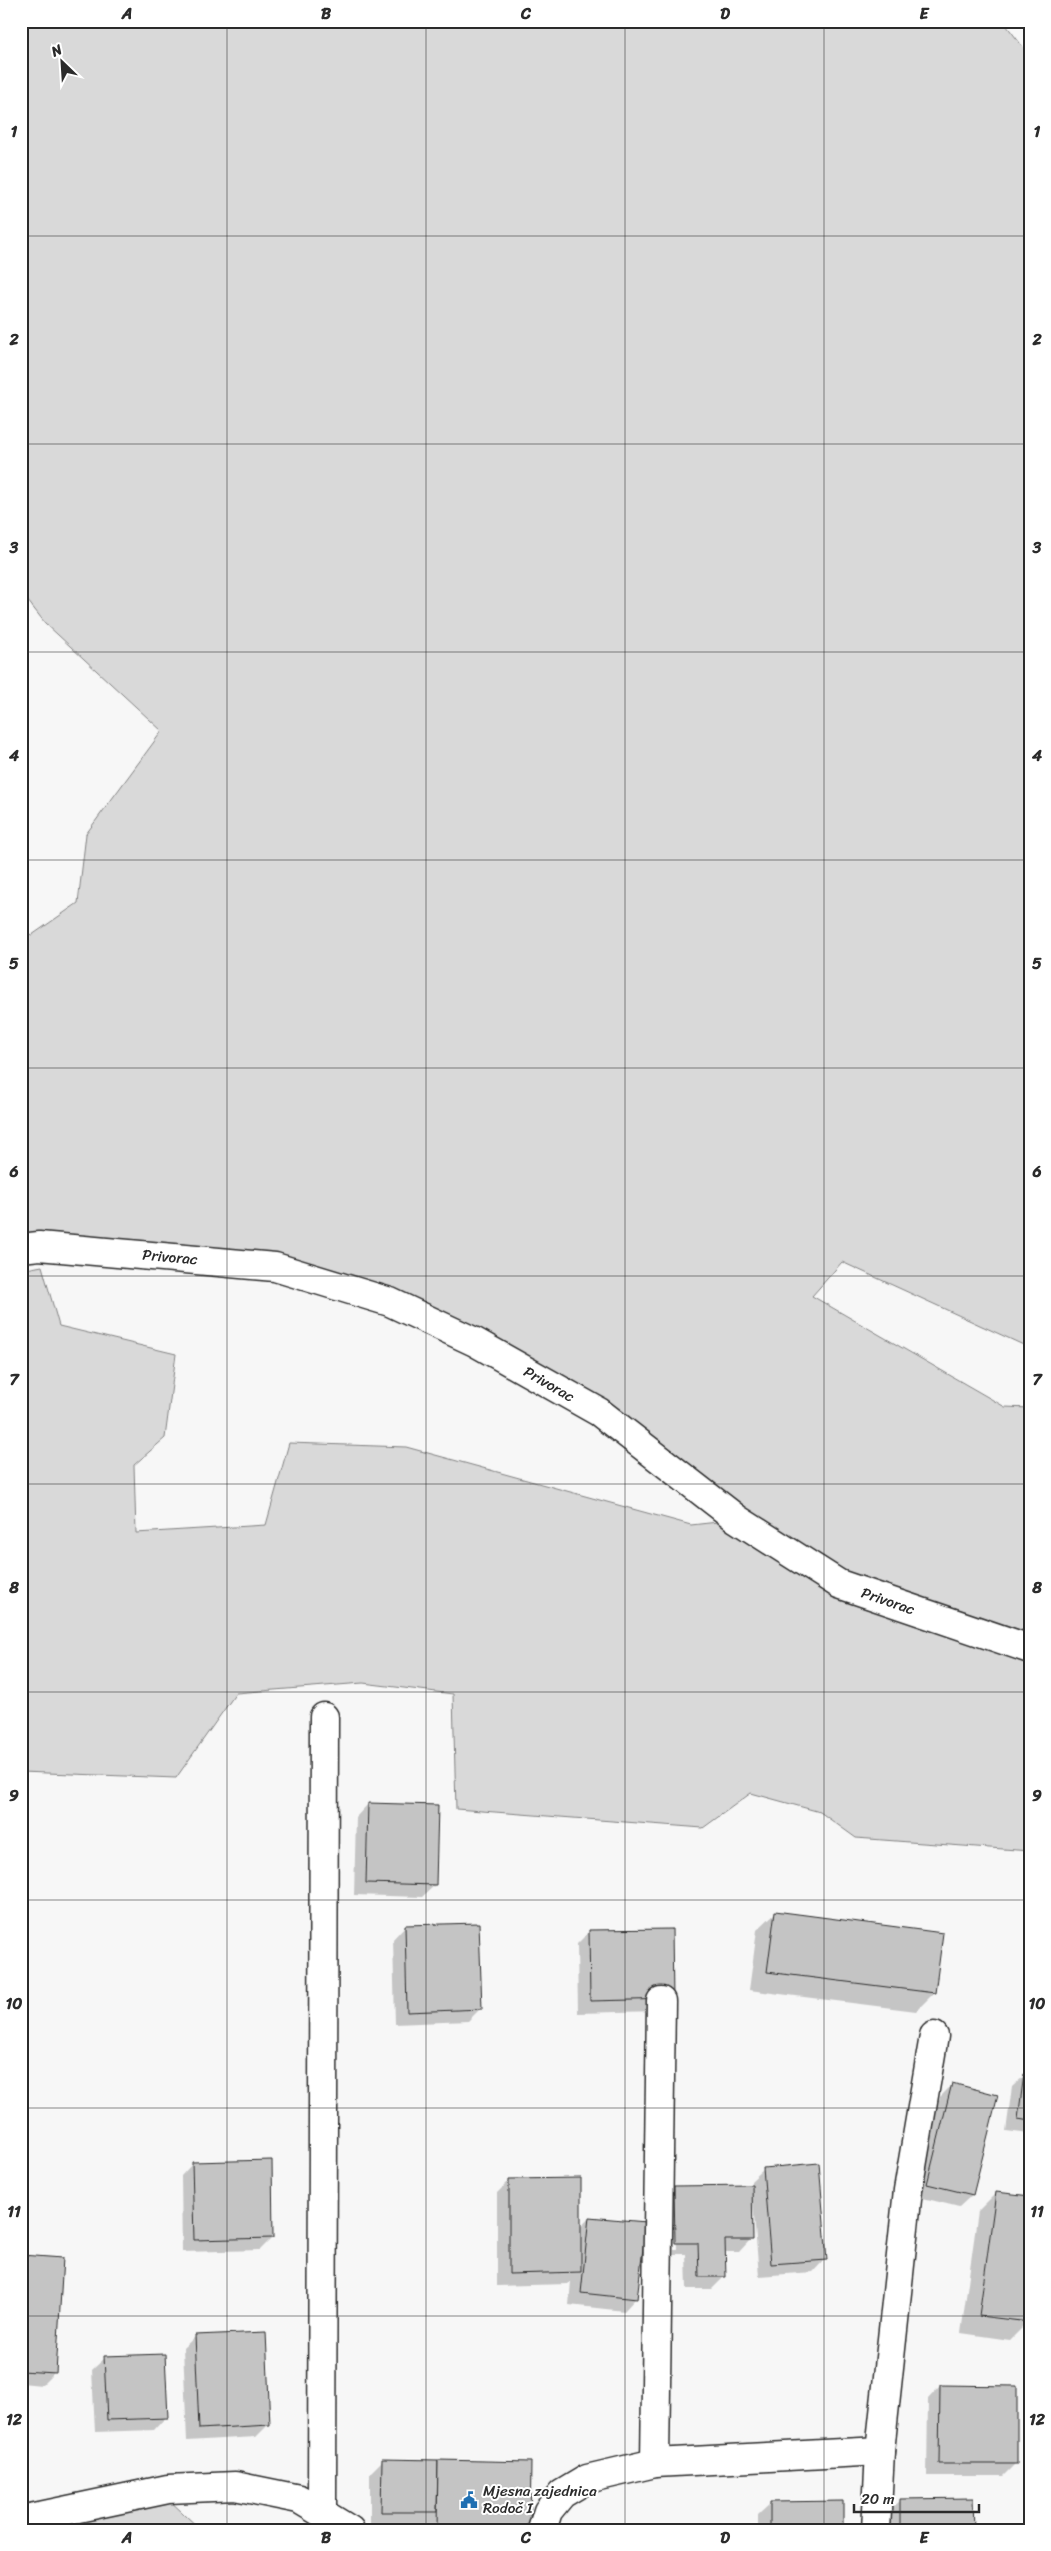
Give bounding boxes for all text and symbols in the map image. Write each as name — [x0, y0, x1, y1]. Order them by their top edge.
text: A — [121, 0, 132, 28]
text: B — [321, 0, 332, 28]
text: C — [520, 0, 532, 28]
text: D — [720, 0, 730, 28]
text: E — [920, 0, 930, 28]
text: N — [46, 37, 67, 64]
north arrow — [38, 38, 88, 88]
text: 1 — [11, 117, 18, 146]
text: 1 — [1034, 117, 1041, 146]
text: 2 — [8, 325, 19, 354]
text: 2 — [1031, 325, 1042, 354]
text: 3 — [9, 533, 19, 562]
text: 3 — [1032, 533, 1042, 562]
text: 4 — [8, 741, 19, 770]
text: 4 — [1031, 741, 1042, 770]
text: 5 — [9, 949, 19, 978]
text: 5 — [1032, 949, 1042, 978]
text: 6 — [8, 1157, 19, 1186]
text: 6 — [1031, 1157, 1042, 1186]
street label: Privorac — [141, 1242, 199, 1272]
street label: Privorac — [519, 1359, 580, 1409]
text: 7 — [9, 1365, 20, 1394]
text: 7 — [1032, 1365, 1043, 1394]
text: 8 — [8, 1573, 19, 1602]
text: 8 — [1031, 1573, 1042, 1602]
street label: Privorac — [858, 1580, 919, 1622]
text: 9 — [9, 1781, 19, 1810]
text: 9 — [1032, 1781, 1042, 1810]
text: 10 — [6, 1989, 22, 2018]
text: 10 — [1029, 1989, 1045, 2018]
text: 11 — [7, 2197, 21, 2226]
text: 11 — [1030, 2197, 1044, 2226]
text: 12 — [6, 2405, 23, 2434]
text: 12 — [1029, 2405, 1046, 2434]
place label: Mjesna zajednica Rodoč I — [483, 2478, 597, 2521]
scale bar — [854, 2481, 978, 2513]
text: 20 m — [861, 2486, 895, 2512]
public building icon: Mjesna zajednica Rodoč I — [459, 2490, 479, 2510]
text: A — [121, 2523, 132, 2551]
text: B — [321, 2523, 332, 2551]
text: C — [520, 2523, 532, 2551]
text: D — [720, 2523, 730, 2551]
text: E — [920, 2523, 930, 2551]

